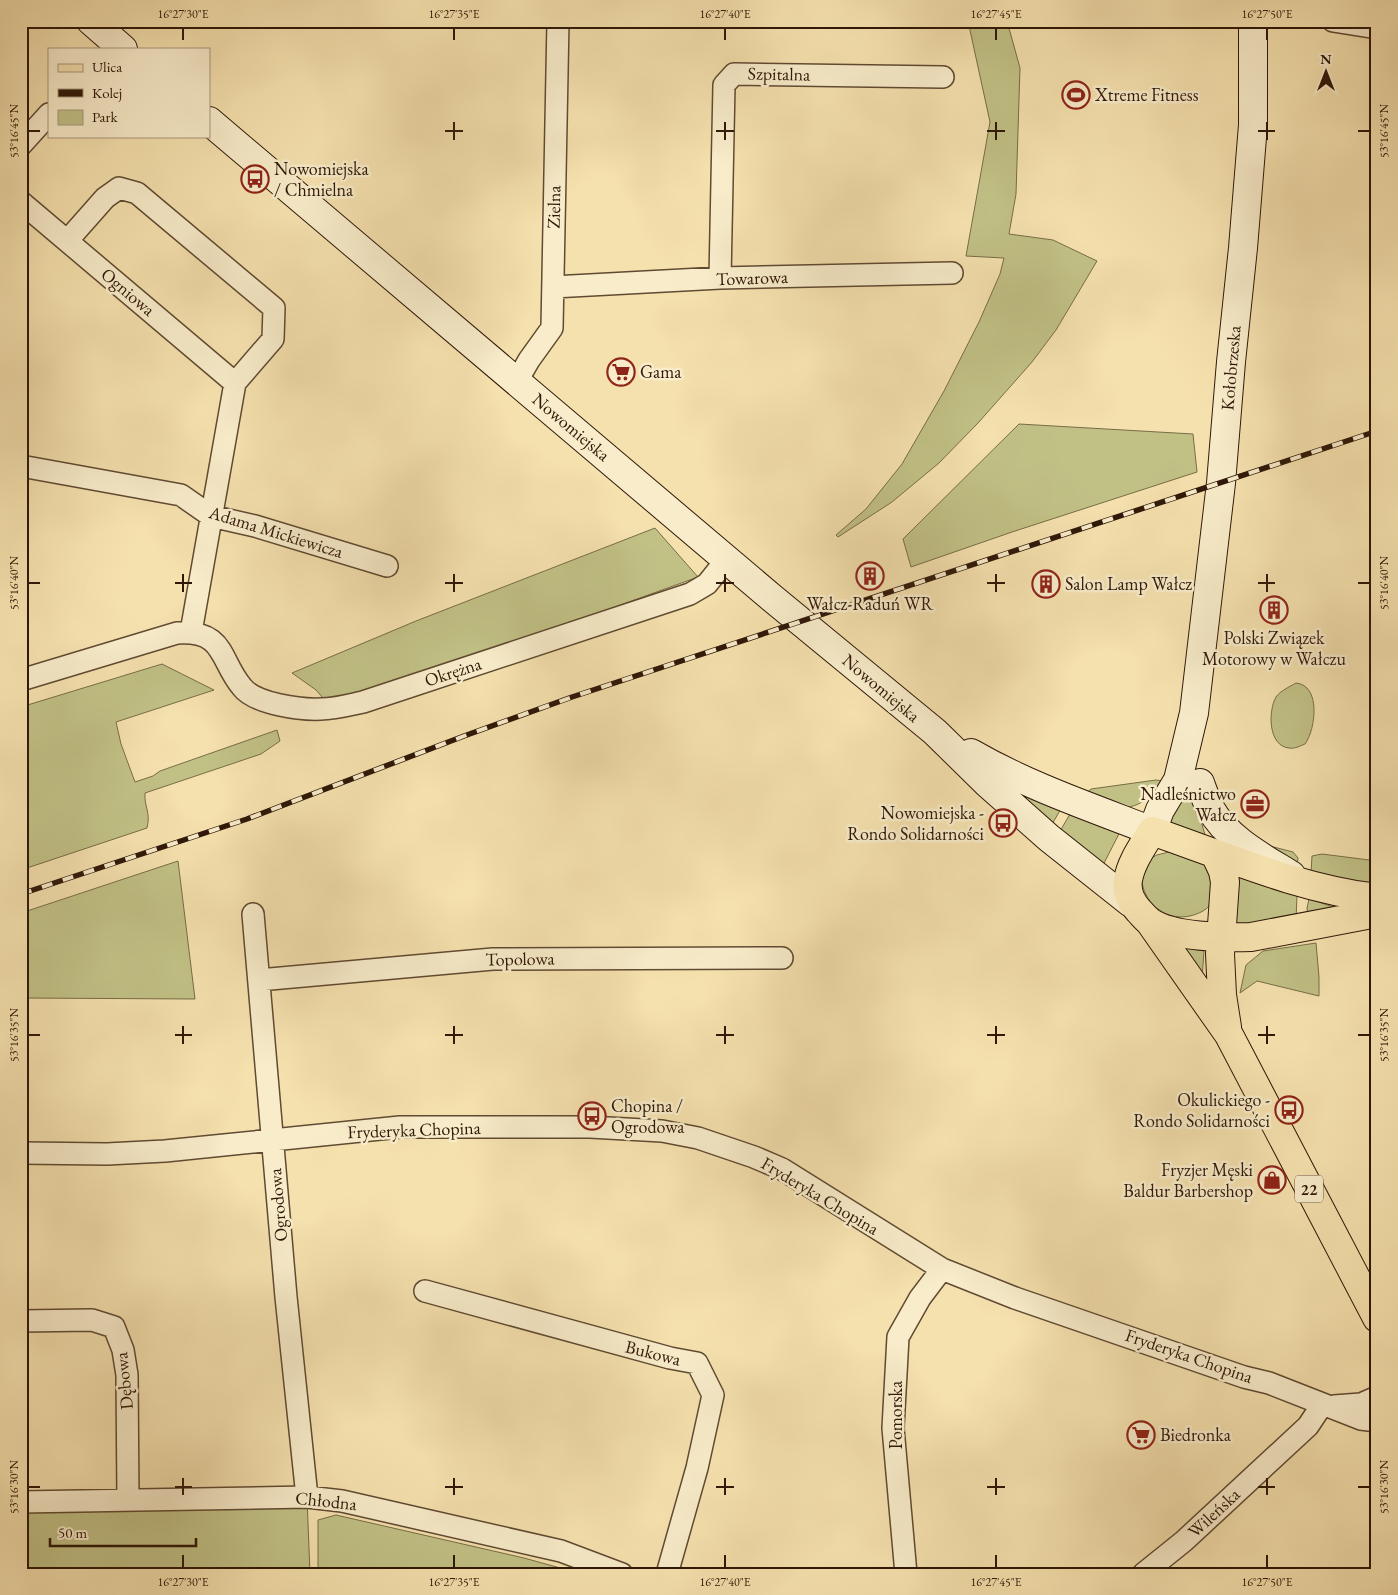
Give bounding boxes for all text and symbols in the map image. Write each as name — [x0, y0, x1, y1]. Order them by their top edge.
text: 16°27'30"E — [157, 6, 209, 22]
text: 16°27'35"E — [428, 6, 480, 22]
text: 16°27'40"E — [699, 6, 751, 22]
text: 16°27'45"E — [970, 6, 1022, 22]
text: 16°27'50"E — [1241, 6, 1293, 22]
legend — [48, 48, 210, 138]
north arrow — [1300, 48, 1350, 98]
text: N — [1320, 50, 1332, 68]
text: Ulica — [92, 57, 122, 76]
street label: Szpitalna — [747, 61, 811, 86]
sports icon: Xtreme Fitness — [1061, 80, 1091, 110]
text: Kolej — [92, 83, 122, 102]
place label: Xtreme Fitness — [1094, 83, 1199, 106]
text: 53°16'45"N — [6, 104, 22, 158]
text: 53°16'45"N — [1376, 104, 1392, 158]
text: Park — [92, 107, 119, 126]
place label: Nowomiejska / Chmielna — [274, 157, 369, 201]
bus stop icon: Nowomiejska / Chmielna — [240, 164, 270, 194]
street label: Zielna — [542, 184, 565, 229]
street label: Ogniowa — [97, 262, 161, 321]
street label: Towarowa — [716, 265, 789, 290]
street label: Kołobrzeska — [1215, 324, 1246, 411]
supermarket icon: Gama — [606, 357, 636, 387]
place label: Gama — [640, 360, 682, 383]
street label: Nowomiejska — [528, 387, 616, 466]
street label: Adama Mickiewicza — [205, 500, 347, 563]
text: 53°16'40"N — [6, 556, 22, 610]
text: 53°16'40"N — [1376, 556, 1392, 610]
building icon: Wałcz-Raduń WR — [855, 561, 885, 591]
building icon: Salon Lamp Wałcz — [1031, 569, 1061, 599]
place label: Salon Lamp Wałcz — [1065, 572, 1192, 595]
place label: Wałcz-Raduń WR — [807, 592, 933, 615]
building icon: Polski Związek Motorowy w Wałczu — [1259, 595, 1289, 625]
place label: Polski Związek Motorowy w Wałczu — [1202, 626, 1346, 670]
street label: Nowomiejska — [838, 648, 926, 727]
street label: Okrężna — [421, 651, 485, 692]
place label: Nadleśnictwo Wałcz — [1141, 782, 1236, 826]
office icon: Nadleśnictwo Wałcz — [1240, 789, 1270, 819]
place label: Nowomiejska - Rondo Solidarności — [847, 801, 985, 845]
bus stop icon: Nowomiejska - Rondo Solidarności — [988, 808, 1018, 838]
street label: Topolowa — [485, 946, 556, 971]
text: 53°16'35"N — [6, 1008, 22, 1062]
text: 53°16'35"N — [1376, 1008, 1392, 1062]
place label: Okulickiego - Rondo Solidarności — [1133, 1088, 1271, 1132]
place label: Chopina / Ogrodowa — [611, 1094, 685, 1138]
bus stop icon: Okulickiego - Rondo Solidarności — [1274, 1095, 1304, 1125]
bus stop icon: Chopina / Ogrodowa — [577, 1101, 607, 1131]
street label: Fryderyka Chopina — [347, 1116, 482, 1143]
street label: Fryderyka Chopina — [757, 1151, 884, 1240]
place label: Fryzjer Męski Baldur Barbershop — [1123, 1158, 1254, 1202]
shop icon: Fryzjer Męski Baldur Barbershop — [1257, 1165, 1287, 1195]
street label: Ogrodowa — [263, 1167, 292, 1243]
road number: 22 — [1295, 1176, 1323, 1202]
street label: Fryderyka Chopina — [1122, 1323, 1257, 1388]
street label: Bukowa — [623, 1335, 684, 1371]
street label: Dębowa — [109, 1350, 138, 1411]
street label: Pomorska — [884, 1380, 907, 1449]
supermarket icon: Biedronka — [1126, 1420, 1156, 1450]
place label: Biedronka — [1160, 1423, 1232, 1446]
text: 53°16'30"N — [6, 1460, 22, 1514]
text: 53°16'30"N — [1376, 1460, 1392, 1514]
street label: Wileńska — [1183, 1482, 1245, 1542]
street label: Chłodna — [294, 1486, 359, 1515]
scale bar — [50, 1515, 196, 1547]
text: 50 m — [58, 1523, 87, 1542]
text: 16°27'30"E — [157, 1574, 209, 1590]
text: 16°27'35"E — [428, 1574, 480, 1590]
text: 16°27'40"E — [699, 1574, 751, 1590]
text: 16°27'45"E — [970, 1574, 1022, 1590]
text: 16°27'50"E — [1241, 1574, 1293, 1590]

